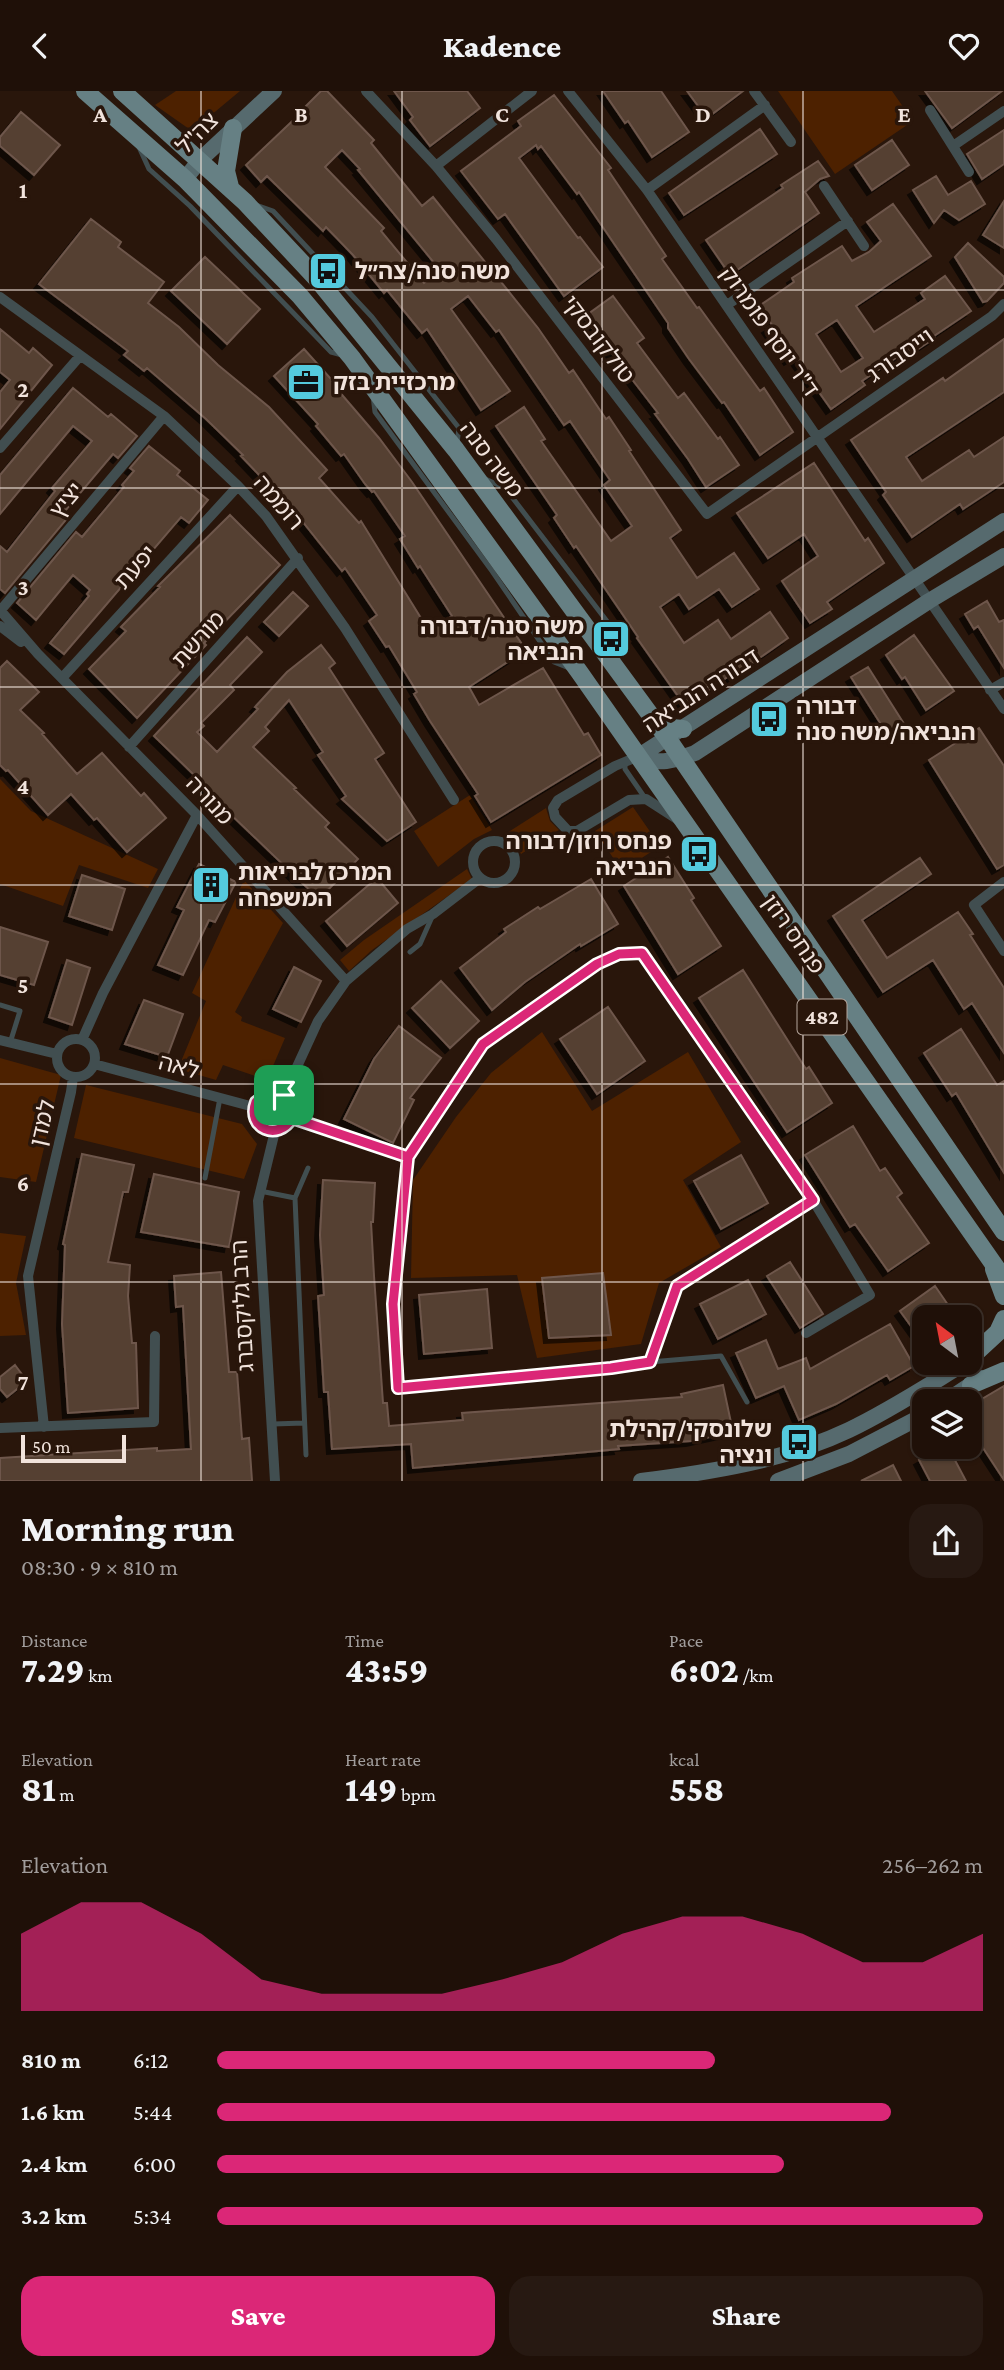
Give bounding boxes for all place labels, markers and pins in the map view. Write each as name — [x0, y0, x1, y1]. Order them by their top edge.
bus stop icon: משה סנה/צה״ל — [307, 250, 349, 292]
place label: משה סנה/צה״ל — [355, 258, 510, 284]
office icon: מרכזיית בזק — [285, 361, 327, 403]
place label: מרכזיית בזק — [333, 369, 455, 395]
place label: משה סנה/דבורה הנביאה — [420, 613, 584, 665]
bus stop icon: משה סנה/דבורה הנביאה — [590, 618, 632, 660]
place label: דבורה הנביאה/משה סנה — [796, 693, 976, 745]
bus stop icon: דבורה הנביאה/משה סנה — [748, 698, 790, 740]
place label: פנחס רוזן/דבורה הנביאה — [505, 828, 672, 880]
bus stop icon: פנחס רוזן/דבורה הנביאה — [678, 833, 720, 875]
place label: המרכז לבריאות המשפחה — [238, 859, 392, 911]
building icon: המרכז לבריאות המשפחה — [190, 864, 232, 906]
pin — [254, 1065, 314, 1125]
place label: שלונסקי/קהילת ונציה — [609, 1416, 772, 1468]
bus stop icon: שלונסקי/קהילת ונציה — [778, 1421, 820, 1463]

